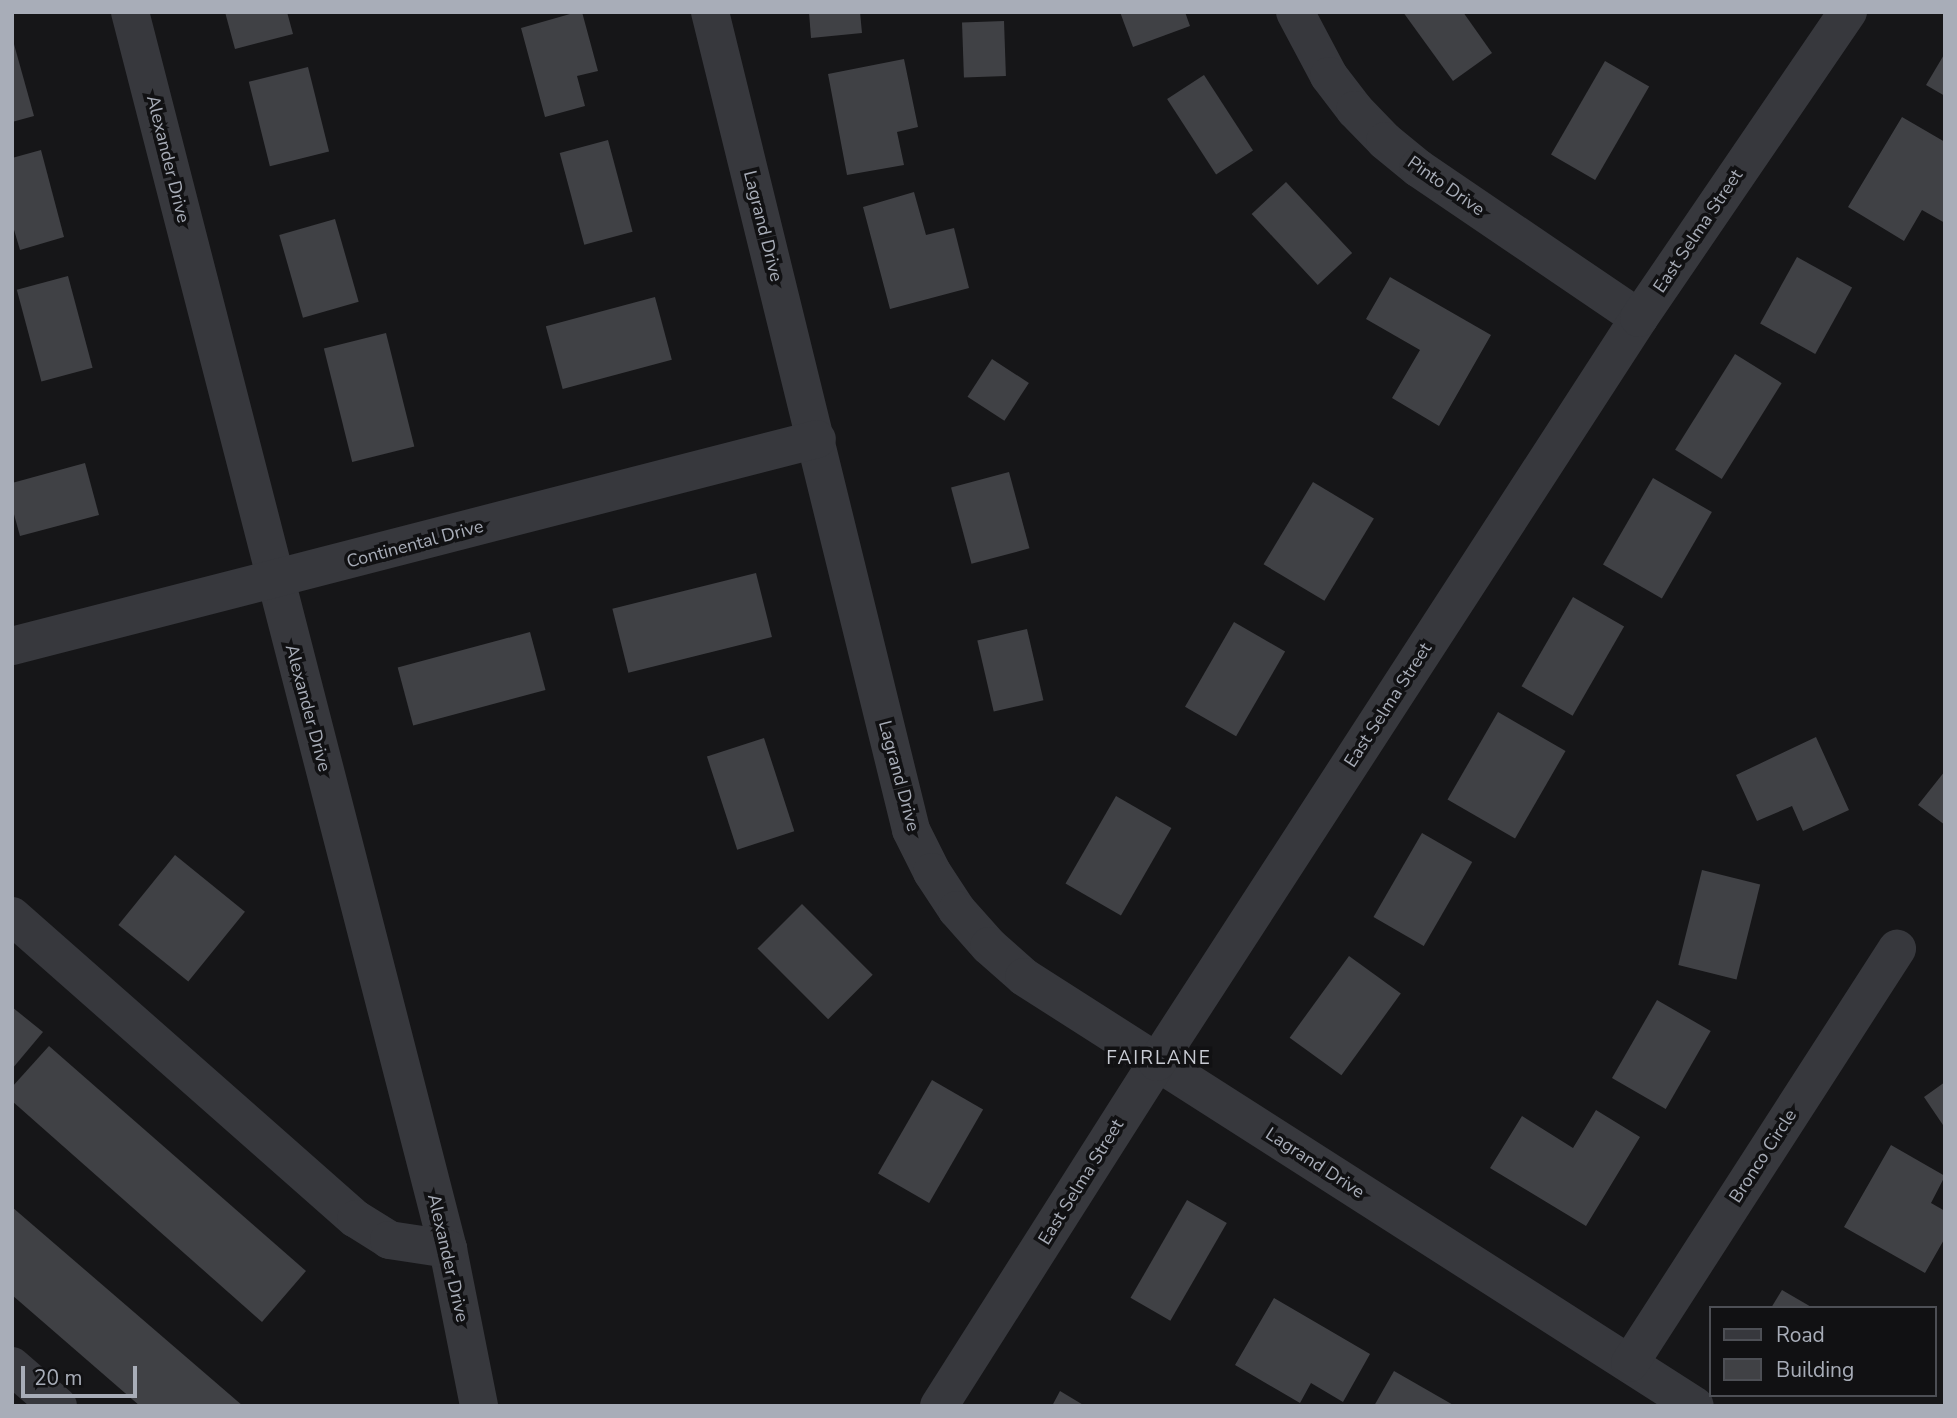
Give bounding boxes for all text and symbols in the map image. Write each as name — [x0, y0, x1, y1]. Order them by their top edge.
street label: Alexander Drive — [142, 93, 194, 225]
street label: Pinto Drive — [1403, 152, 1489, 220]
street label: East Selma Street — [1649, 165, 1747, 297]
street label: Lagrand Drive — [739, 168, 787, 284]
street label: Continental Drive — [344, 515, 486, 573]
street label: East Selma Street — [1340, 639, 1436, 771]
street label: Alexander Drive — [281, 642, 335, 774]
street label: Lagrand Drive — [874, 718, 924, 834]
district label: FAIRLANE — [1107, 1048, 1211, 1070]
street label: Bronco Circle — [1725, 1105, 1801, 1207]
street label: East Selma Street — [1034, 1115, 1128, 1249]
street label: Lagrand Drive — [1261, 1123, 1369, 1203]
street label: Alexander Drive — [423, 1192, 473, 1324]
legend — [1708, 1306, 1936, 1397]
text: Road — [1776, 1321, 1825, 1349]
scale bar — [24, 1352, 140, 1396]
text: Building — [1776, 1356, 1854, 1384]
text: 20 m — [34, 1364, 83, 1392]

